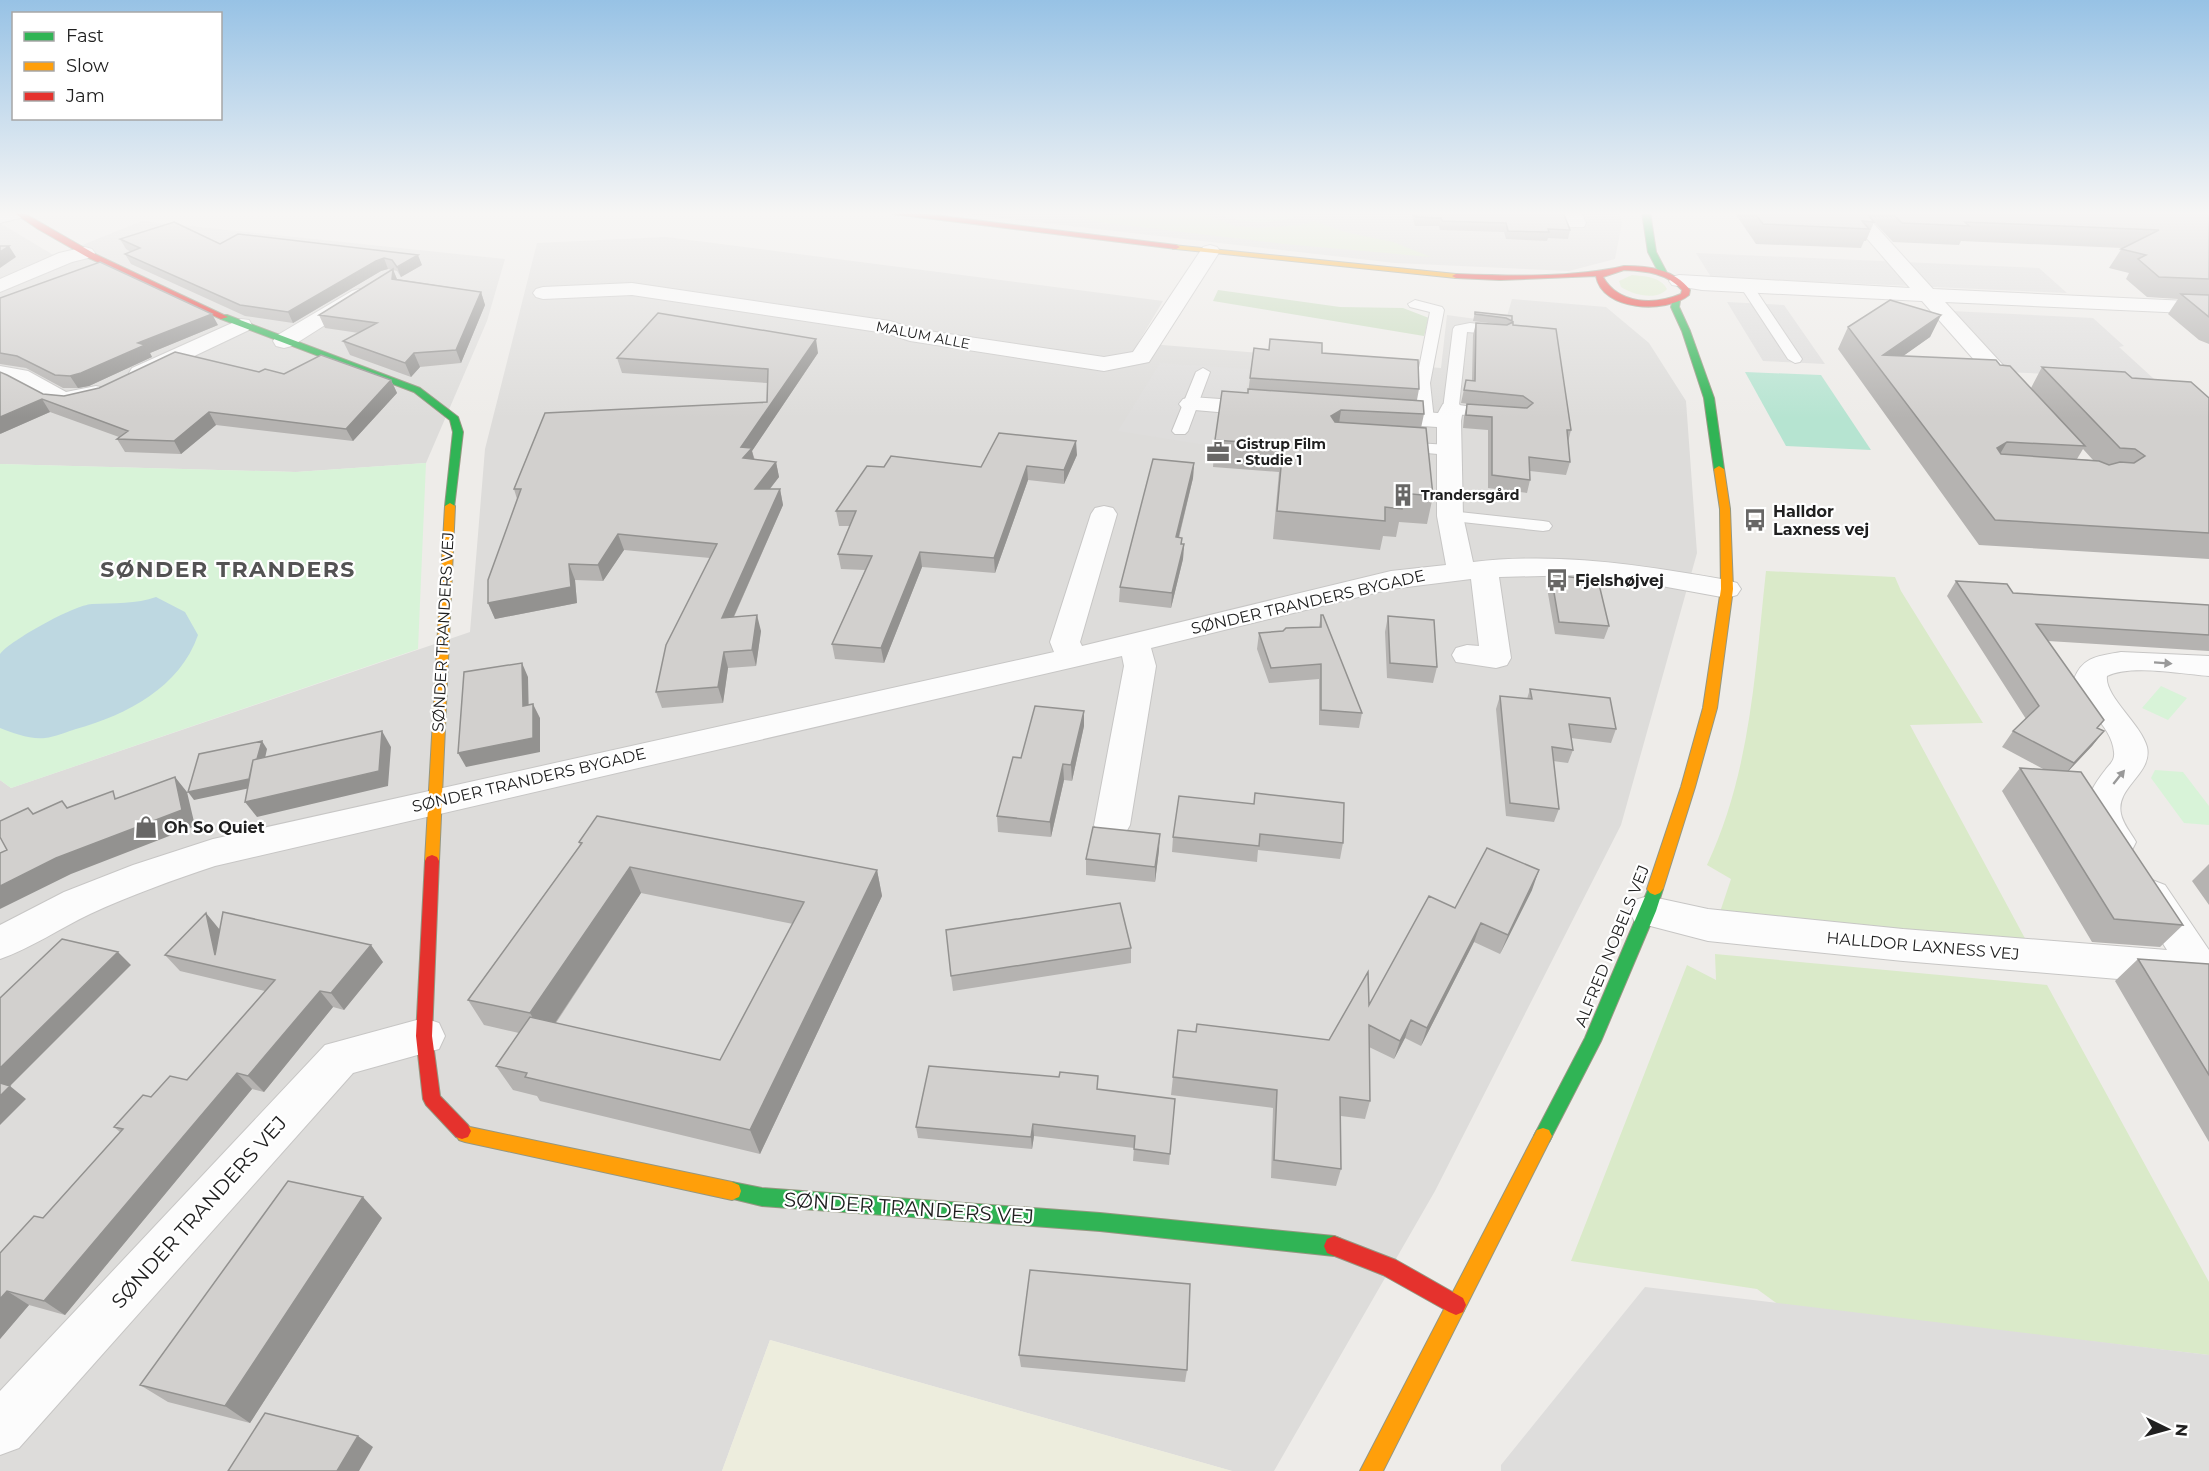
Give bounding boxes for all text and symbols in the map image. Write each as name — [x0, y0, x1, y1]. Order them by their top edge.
legend — [12, 12, 222, 120]
text: Fast — [66, 25, 104, 47]
text: Slow — [66, 55, 109, 77]
text: Jam — [65, 85, 105, 107]
street label: MALUM ALLE — [874, 317, 972, 353]
place label: Gistrup Film - Studie 1 — [1236, 435, 1326, 469]
office icon: Gistrup Film - Studie 1 — [1205, 439, 1231, 465]
building icon: Trandersgård — [1390, 482, 1416, 508]
place label: Trandersgård — [1421, 486, 1519, 504]
place label: Halldor Laxness vej — [1773, 502, 1869, 539]
bus stop icon: Halldor Laxness vej — [1742, 507, 1768, 533]
street label: SØNDER TRANDERS VEJ — [428, 531, 458, 733]
district label: SØNDER TRANDERS — [100, 556, 356, 583]
street label: SØNDER TRANDERS BYGADE — [1189, 566, 1427, 638]
bus stop icon: Fjelshøjvej — [1544, 567, 1570, 593]
place label: Fjelshøjvej — [1575, 571, 1664, 590]
one-way arrow — [2154, 658, 2173, 668]
street label: SØNDER TRANDERS BYGADE — [410, 744, 648, 816]
one-way arrow — [2112, 769, 2125, 784]
shop icon: Oh So Quiet — [133, 814, 159, 840]
place label: Oh So Quiet — [164, 818, 265, 837]
street label: ALFRED NOBELS VEJ — [1571, 862, 1653, 1030]
street label: HALLDOR LAXNESS VEJ — [1826, 928, 2020, 964]
street label: SØNDER TRANDERS VEJ — [106, 1111, 292, 1313]
street label: SØNDER TRANDERS VEJ — [783, 1187, 1035, 1229]
north arrow — [2137, 1399, 2197, 1459]
text: N — [2171, 1423, 2191, 1438]

